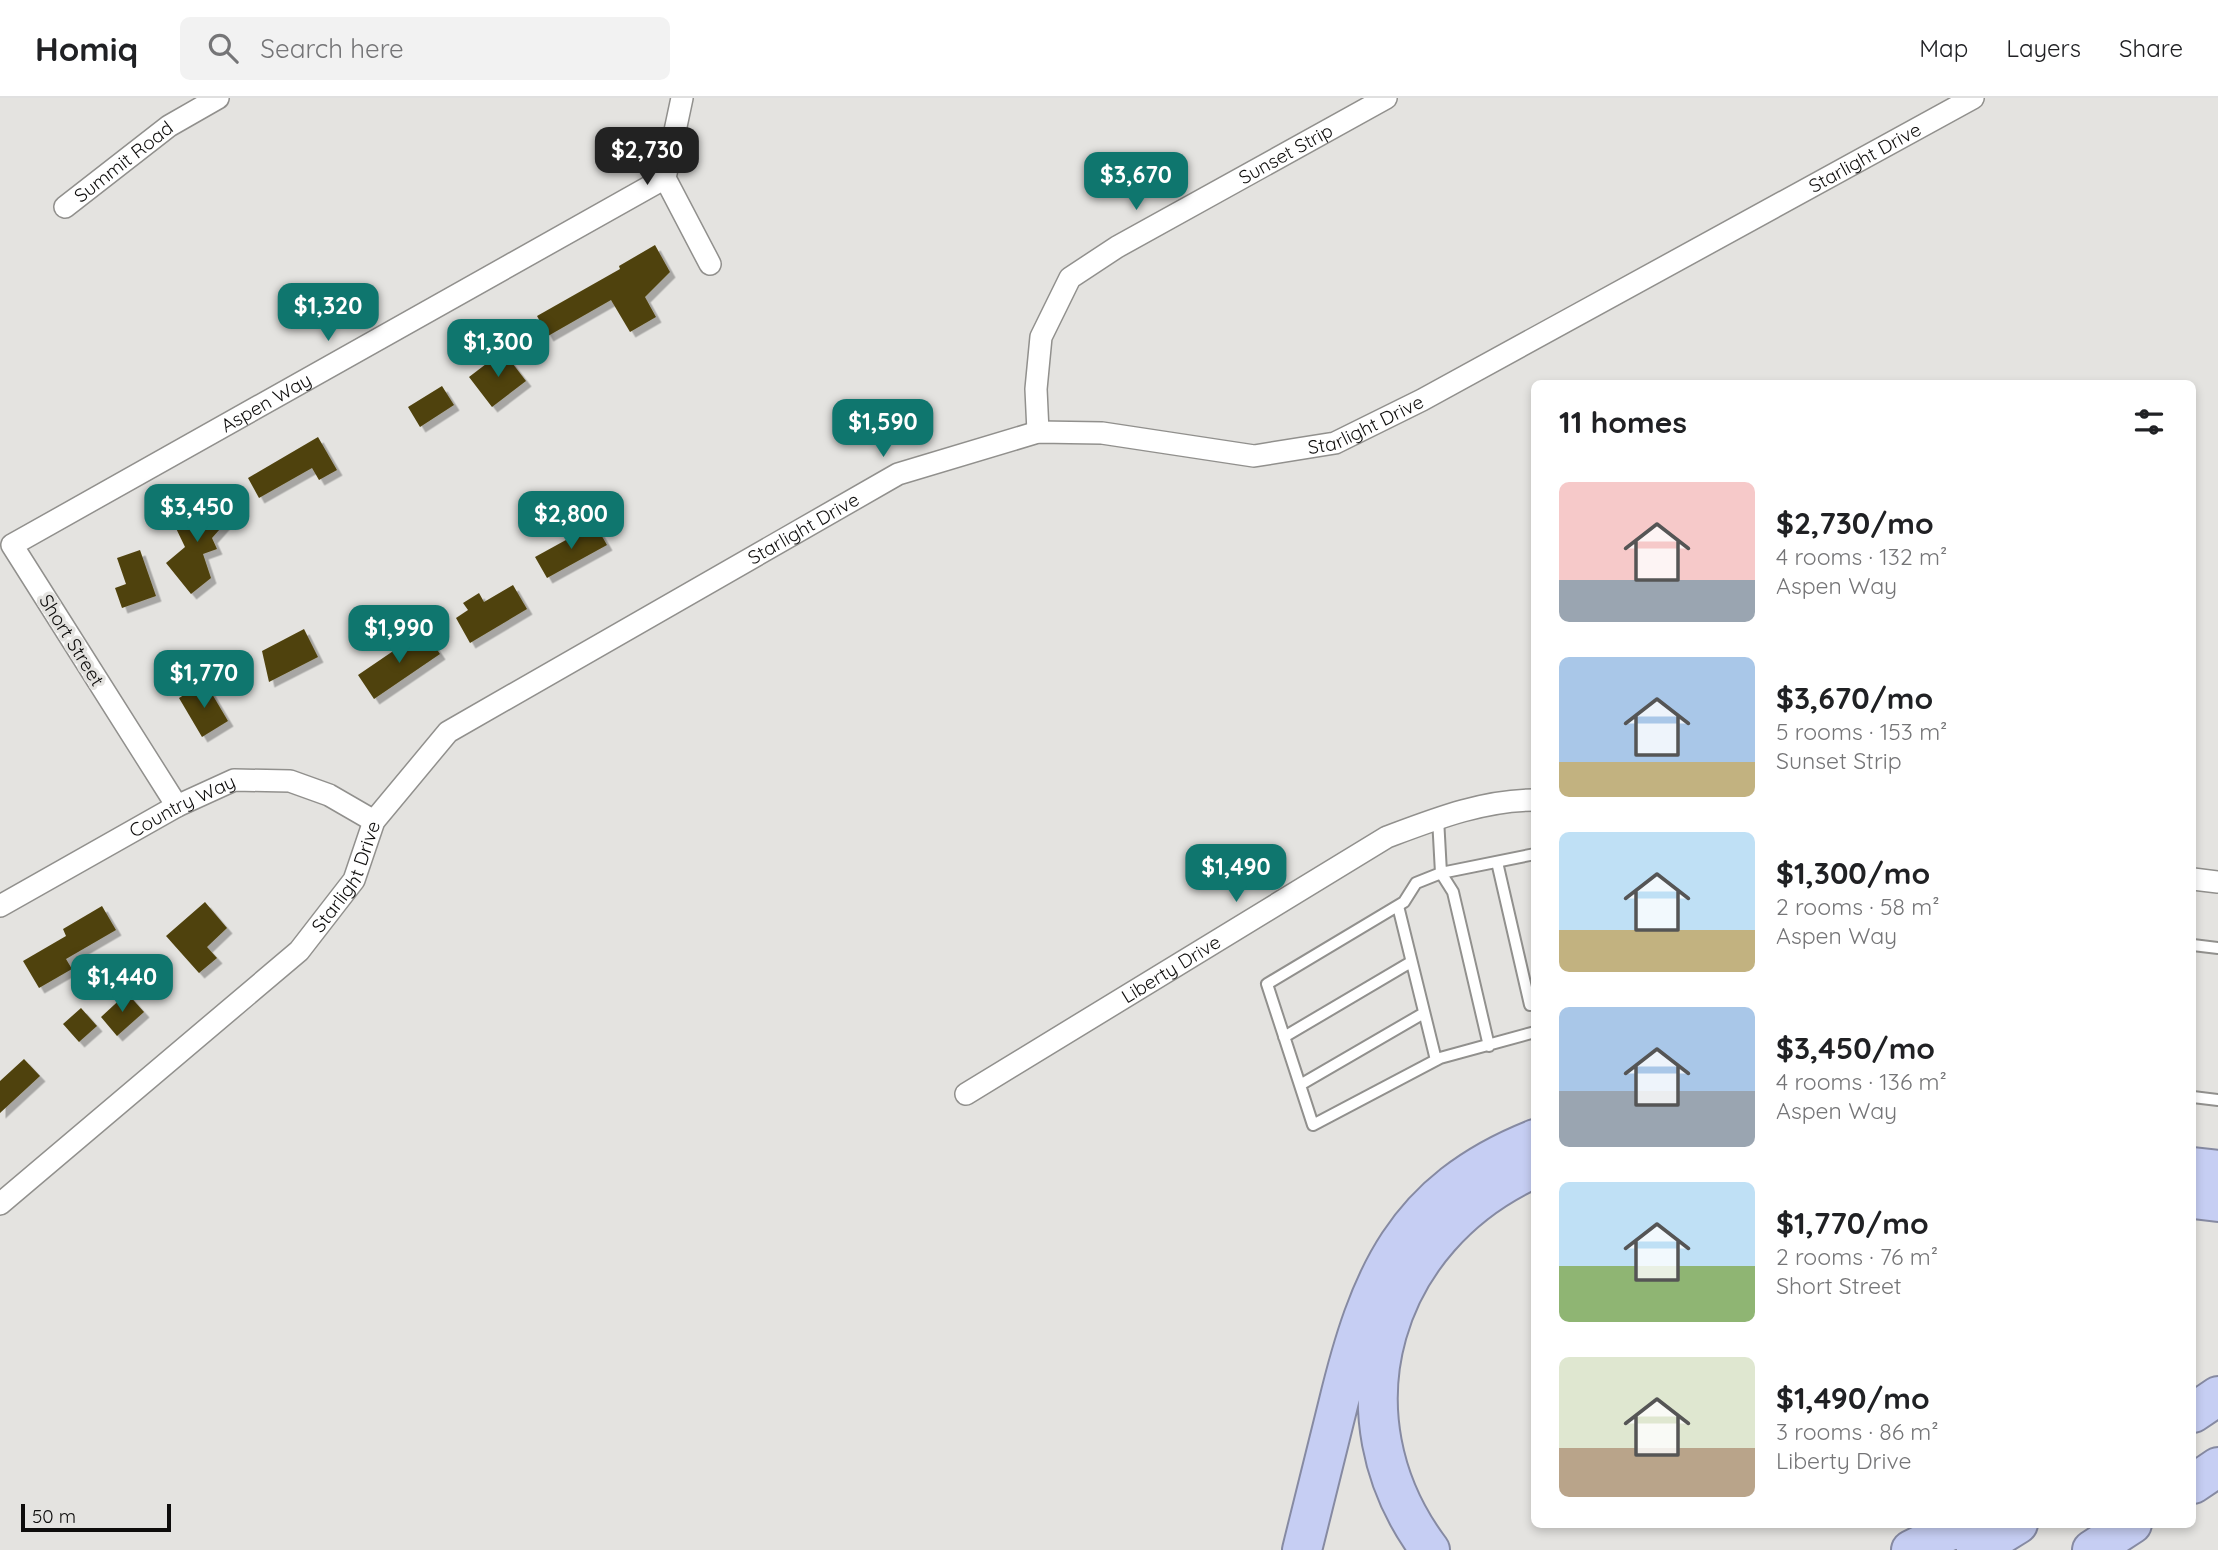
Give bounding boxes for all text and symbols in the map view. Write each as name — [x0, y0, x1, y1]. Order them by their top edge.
search box — [180, 17, 670, 80]
text: Homiq — [35, 28, 138, 69]
icon: search — [204, 29, 242, 67]
text: Search here — [260, 32, 404, 65]
text: Map — [1919, 33, 1968, 63]
text: Layers — [2006, 33, 2081, 63]
text: Share — [2119, 33, 2183, 63]
street label: Summit Road — [69, 115, 178, 208]
street label: Starlight Drive — [1804, 117, 1925, 198]
street label: Sunset Strip — [1234, 118, 1337, 189]
pin: $2,730 — [590, 127, 704, 187]
text: $2,730 — [611, 135, 683, 164]
pin: $3,670 — [1079, 152, 1193, 212]
text: $3,670 — [1100, 160, 1172, 189]
pin: $1,320 — [271, 284, 385, 343]
text: $1,320 — [294, 291, 362, 320]
pin: $1,300 — [441, 320, 555, 379]
text: $1,300 — [463, 327, 533, 356]
street label: Aspen Way — [216, 367, 315, 437]
street label: Starlight Drive — [1306, 389, 1427, 459]
pin: $1,590 — [826, 400, 940, 459]
text: 11 homes — [1559, 403, 1687, 441]
icon: filters — [2130, 403, 2168, 441]
text: $1,590 — [848, 407, 918, 436]
pin: $3,450 — [140, 484, 254, 544]
street label: Starlight Drive — [743, 487, 863, 570]
pin: $2,800 — [514, 491, 628, 551]
text: $3,450 — [160, 492, 234, 521]
text: $2,800 — [534, 499, 608, 528]
text: $2,730/mo — [1776, 504, 1934, 542]
icon: home — [1615, 510, 1699, 594]
text: 4 rooms · 132 m² — [1776, 542, 1947, 571]
text: Aspen Way — [1776, 571, 1897, 600]
street label: Short Street — [34, 590, 110, 690]
pin: $1,990 — [342, 606, 456, 665]
text: $1,990 — [364, 613, 434, 642]
pin: $1,770 — [147, 650, 261, 710]
text: $1,770 — [170, 658, 238, 687]
text: $3,670/mo — [1776, 679, 1933, 717]
icon: home — [1615, 685, 1699, 769]
text: 5 rooms · 153 m² — [1776, 717, 1947, 746]
text: Sunset Strip — [1776, 746, 1902, 775]
street label: Country Way — [125, 769, 239, 843]
street label: Starlight Drive — [306, 818, 385, 937]
pin: $1,490 — [1179, 844, 1293, 904]
text: $1,490 — [1201, 852, 1271, 881]
text: $1,300/mo — [1776, 854, 1930, 892]
icon: home — [1615, 860, 1699, 944]
text: 2 rooms · 58 m² — [1776, 892, 1939, 921]
text: Aspen Way — [1776, 921, 1897, 950]
street label: Liberty Drive — [1117, 930, 1225, 1008]
pin: $1,440 — [65, 954, 179, 1014]
text: $1,440 — [87, 962, 157, 991]
text: $3,450/mo — [1776, 1029, 1935, 1067]
icon: home — [1615, 1035, 1699, 1119]
text: 4 rooms · 136 m² — [1776, 1067, 1947, 1096]
text: Aspen Way — [1776, 1096, 1897, 1125]
text: $1,770/mo — [1776, 1204, 1929, 1242]
icon: home — [1615, 1210, 1699, 1294]
text: 2 rooms · 76 m² — [1776, 1242, 1938, 1271]
text: Short Street — [1776, 1271, 1902, 1300]
text: $1,490/mo — [1776, 1379, 1930, 1417]
icon: home — [1615, 1385, 1699, 1469]
text: 3 rooms · 86 m² — [1776, 1417, 1939, 1446]
text: Liberty Drive — [1776, 1446, 1911, 1475]
scale bar — [21, 1501, 172, 1533]
text: 50 m — [32, 1504, 76, 1528]

